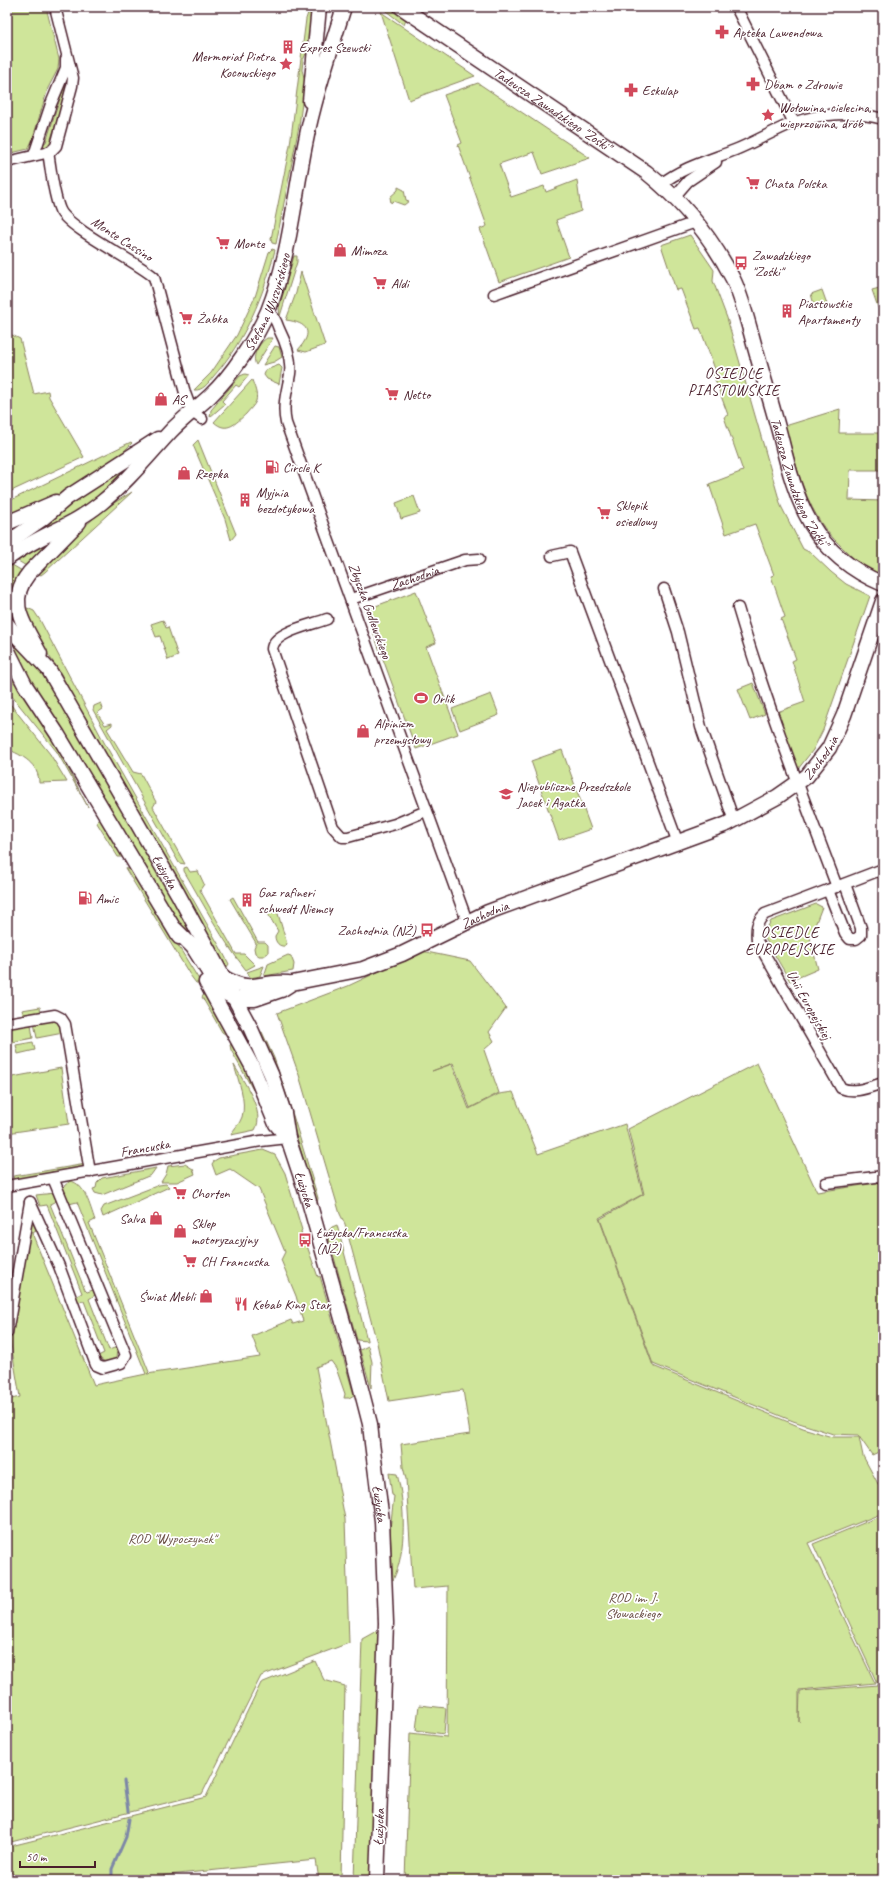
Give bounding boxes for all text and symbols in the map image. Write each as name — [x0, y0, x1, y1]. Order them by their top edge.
pharmacy icon: Apteka Lawendowa — [714, 24, 730, 40]
place label: Apteka Lawendowa — [733, 24, 823, 41]
building icon: Expres Szewski — [280, 39, 296, 55]
place label: Expres Szewski — [299, 39, 372, 56]
place label: Mermoriał Piotra Kocowskiego — [192, 48, 277, 81]
place icon: Mermoriał Piotra Kocowskiego — [278, 56, 294, 72]
street label: Tadeusza Zawadzkiego "Zośki" — [491, 64, 617, 156]
pharmacy icon: Dbam o Zdrowie — [745, 76, 761, 92]
place label: Dbam o Zdrowie — [764, 76, 843, 93]
pharmacy icon: Eskulap — [623, 82, 639, 98]
place label: Eskulap — [642, 82, 678, 99]
place label: Wołowina, cielecina, wieprzowina, drób — [779, 99, 872, 132]
place icon: Wołowina, cielecina, wieprzowina, drób — [760, 107, 776, 123]
supermarket icon: Chata Polska — [745, 175, 761, 191]
place label: Chata Polska — [764, 175, 827, 192]
street label: Monte Cassino — [88, 213, 158, 266]
supermarket icon: Monte — [215, 235, 231, 251]
place label: Monte — [234, 235, 266, 252]
shop icon: Mimoza — [332, 242, 348, 258]
place label: Mimoza — [351, 242, 388, 259]
place label: Zawadzkiego "Zośki" — [752, 247, 812, 280]
street label: Stefana Wyszyńskiego — [240, 251, 294, 354]
bus stop icon: Zawadzkiego "Zośki" — [733, 255, 749, 271]
supermarket icon: Aldi — [372, 275, 388, 291]
place label: Aldi — [391, 275, 411, 292]
place label: Piastowskie Apartamenty — [798, 295, 861, 328]
building icon: Piastowskie Apartamenty — [779, 303, 795, 319]
supermarket icon: Żabka — [178, 310, 194, 326]
place label: Żabka — [197, 310, 229, 327]
district label: OSIEDLE PIASTOWSKIE — [688, 364, 781, 400]
supermarket icon: Netto — [384, 386, 400, 402]
place label: Netto — [403, 386, 432, 403]
shop icon: AS — [153, 391, 169, 407]
place label: AS — [172, 391, 189, 408]
street label: Tadeusza Zawadzkiego "Zośki" — [767, 416, 835, 553]
fuel station icon: Circle K — [264, 459, 280, 475]
place label: Circle K — [283, 459, 322, 476]
shop icon: Rzepka — [176, 465, 192, 481]
place label: Rzepka — [195, 465, 229, 482]
place label: Myjnia bezdotykowa — [256, 484, 315, 517]
building icon: Myjnia bezdotykowa — [237, 492, 253, 508]
place label: Sklepik osiedlowy — [615, 497, 658, 530]
supermarket icon: Sklepik osiedlowy — [596, 505, 612, 521]
street label: Zbyszka Godlewskiego — [345, 561, 396, 662]
street label: Zachodnia — [388, 561, 442, 593]
sports icon: Orlik — [413, 690, 429, 706]
place label: Orlik — [432, 690, 455, 707]
place label: Alpinizm przemysłowy — [374, 715, 432, 748]
shop icon: Alpinizm przemysłowy — [355, 723, 371, 739]
street label: Zachodnia — [799, 733, 842, 783]
place label: Niepubliczne Przedszkole Jacek i Agatka — [516, 778, 632, 811]
school or university icon: Niepubliczne Przedszkole Jacek i Agatka — [498, 786, 514, 802]
street label: Łużycka — [149, 852, 182, 892]
place label: Gaz rafineri schwedt Niemcy — [258, 884, 334, 917]
fuel station icon: Amic — [77, 890, 93, 906]
place label: Amic — [96, 890, 119, 907]
building icon: Gaz rafineri schwedt Niemcy — [239, 892, 255, 908]
street label: Zachodnia — [458, 896, 511, 932]
place label: Zachodnia (NŻ) — [338, 922, 417, 939]
bus stop icon: Zachodnia (NŻ) — [419, 922, 435, 938]
district label: OSIEDLE EUROPEJSKIE — [745, 923, 836, 959]
street label: Unii Europejskiej — [783, 967, 836, 1045]
street label: Francuska — [119, 1135, 172, 1161]
street label: Łużycka — [291, 1169, 319, 1210]
supermarket icon: Chorten — [172, 1185, 188, 1201]
place label: Chorten — [191, 1185, 230, 1202]
place label: Salva — [120, 1210, 146, 1227]
shop icon: Salva — [148, 1210, 164, 1226]
place label: Sklep motoryzacyjny — [191, 1215, 259, 1248]
shop icon: Sklep motoryzacyjny — [172, 1223, 188, 1239]
place label: Łużycka/Francuska (NŻ) — [316, 1224, 408, 1257]
bus stop icon: Łużycka/Francuska (NŻ) — [297, 1232, 313, 1248]
supermarket icon: CH Francuska — [182, 1253, 198, 1269]
place label: CH Francuska — [201, 1253, 270, 1270]
place label: Świat Mebli — [139, 1288, 197, 1305]
shop icon: Świat Mebli — [198, 1288, 214, 1304]
restaurant icon: Kebab King Star — [233, 1296, 249, 1312]
place label: Kebab King Star — [252, 1296, 332, 1313]
street label: Łużycka — [369, 1485, 391, 1524]
park label: ROD "Wypoczynek" — [128, 1530, 219, 1547]
park label: ROD im. J. Słowackiego — [606, 1589, 662, 1622]
street label: Łużycka — [370, 1808, 388, 1846]
scale bar — [20, 1843, 95, 1869]
text: 50 m — [26, 1849, 48, 1865]

